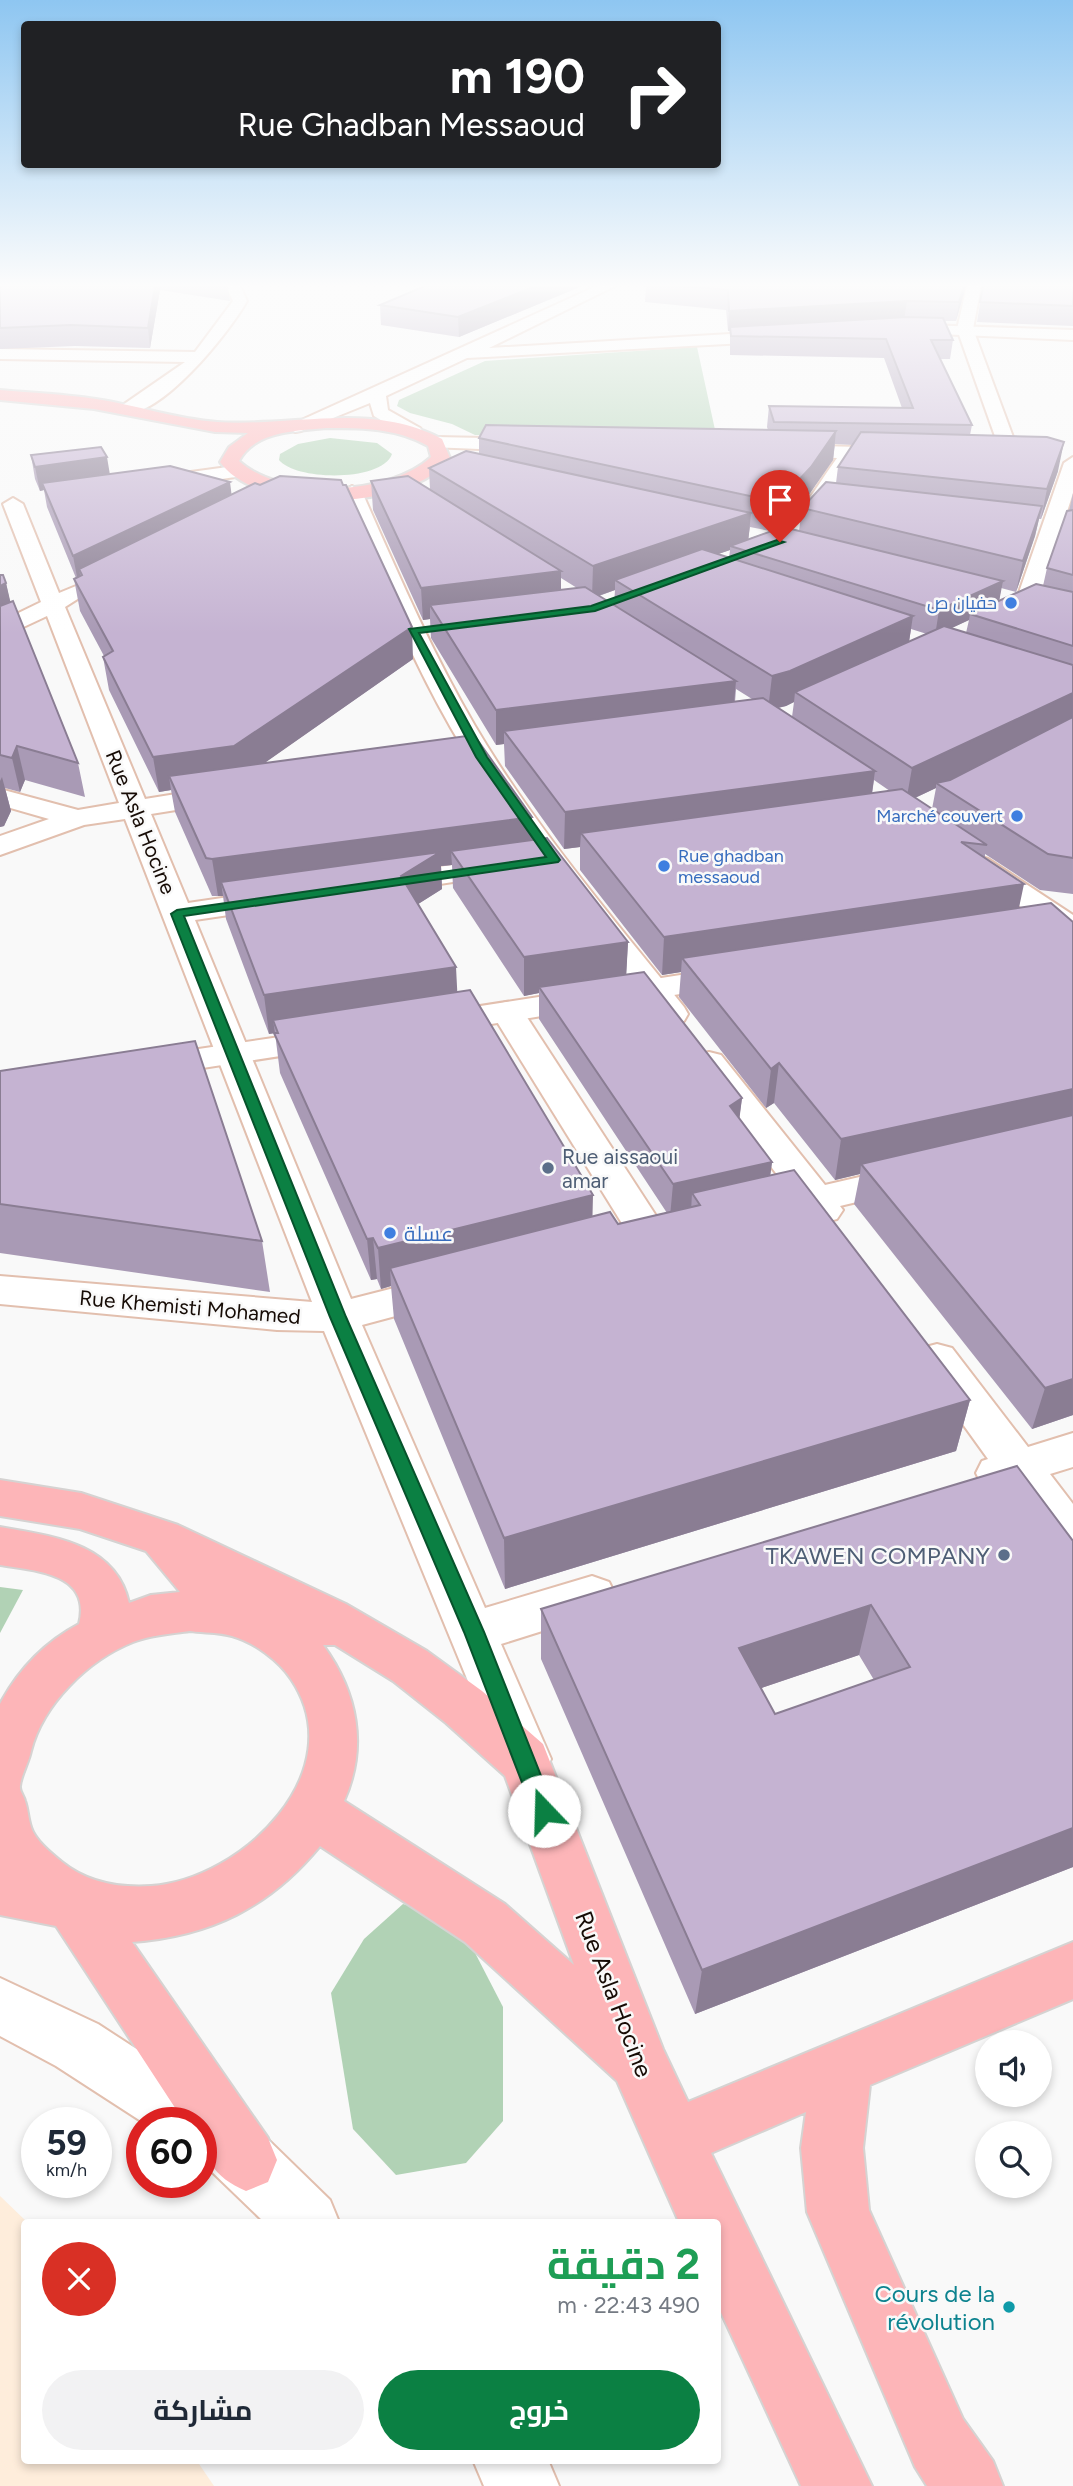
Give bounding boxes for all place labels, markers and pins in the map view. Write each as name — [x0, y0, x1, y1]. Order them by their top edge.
pin — [750, 470, 810, 542]
place label: حفيان ص — [927, 592, 997, 614]
marker: حفيان ص — [1003, 595, 1019, 611]
place label: Marché couvert — [876, 805, 1003, 827]
marker: Marché couvert — [1009, 808, 1025, 824]
place label: Rue ghadban messaoud — [678, 845, 784, 888]
marker: Rue ghadban messaoud — [656, 858, 672, 874]
place label: Rue aissaoui amar — [562, 1144, 678, 1193]
marker: Rue aissaoui amar — [540, 1160, 556, 1176]
place label: عسلة — [404, 1221, 453, 1246]
marker: عسلة — [382, 1225, 398, 1241]
place label: TKAWEN COMPANY — [765, 1541, 990, 1570]
marker: TKAWEN COMPANY — [996, 1547, 1012, 1563]
place label: Cours de la révolution — [875, 2279, 995, 2336]
marker: Cours de la révolution — [1001, 2299, 1017, 2315]

